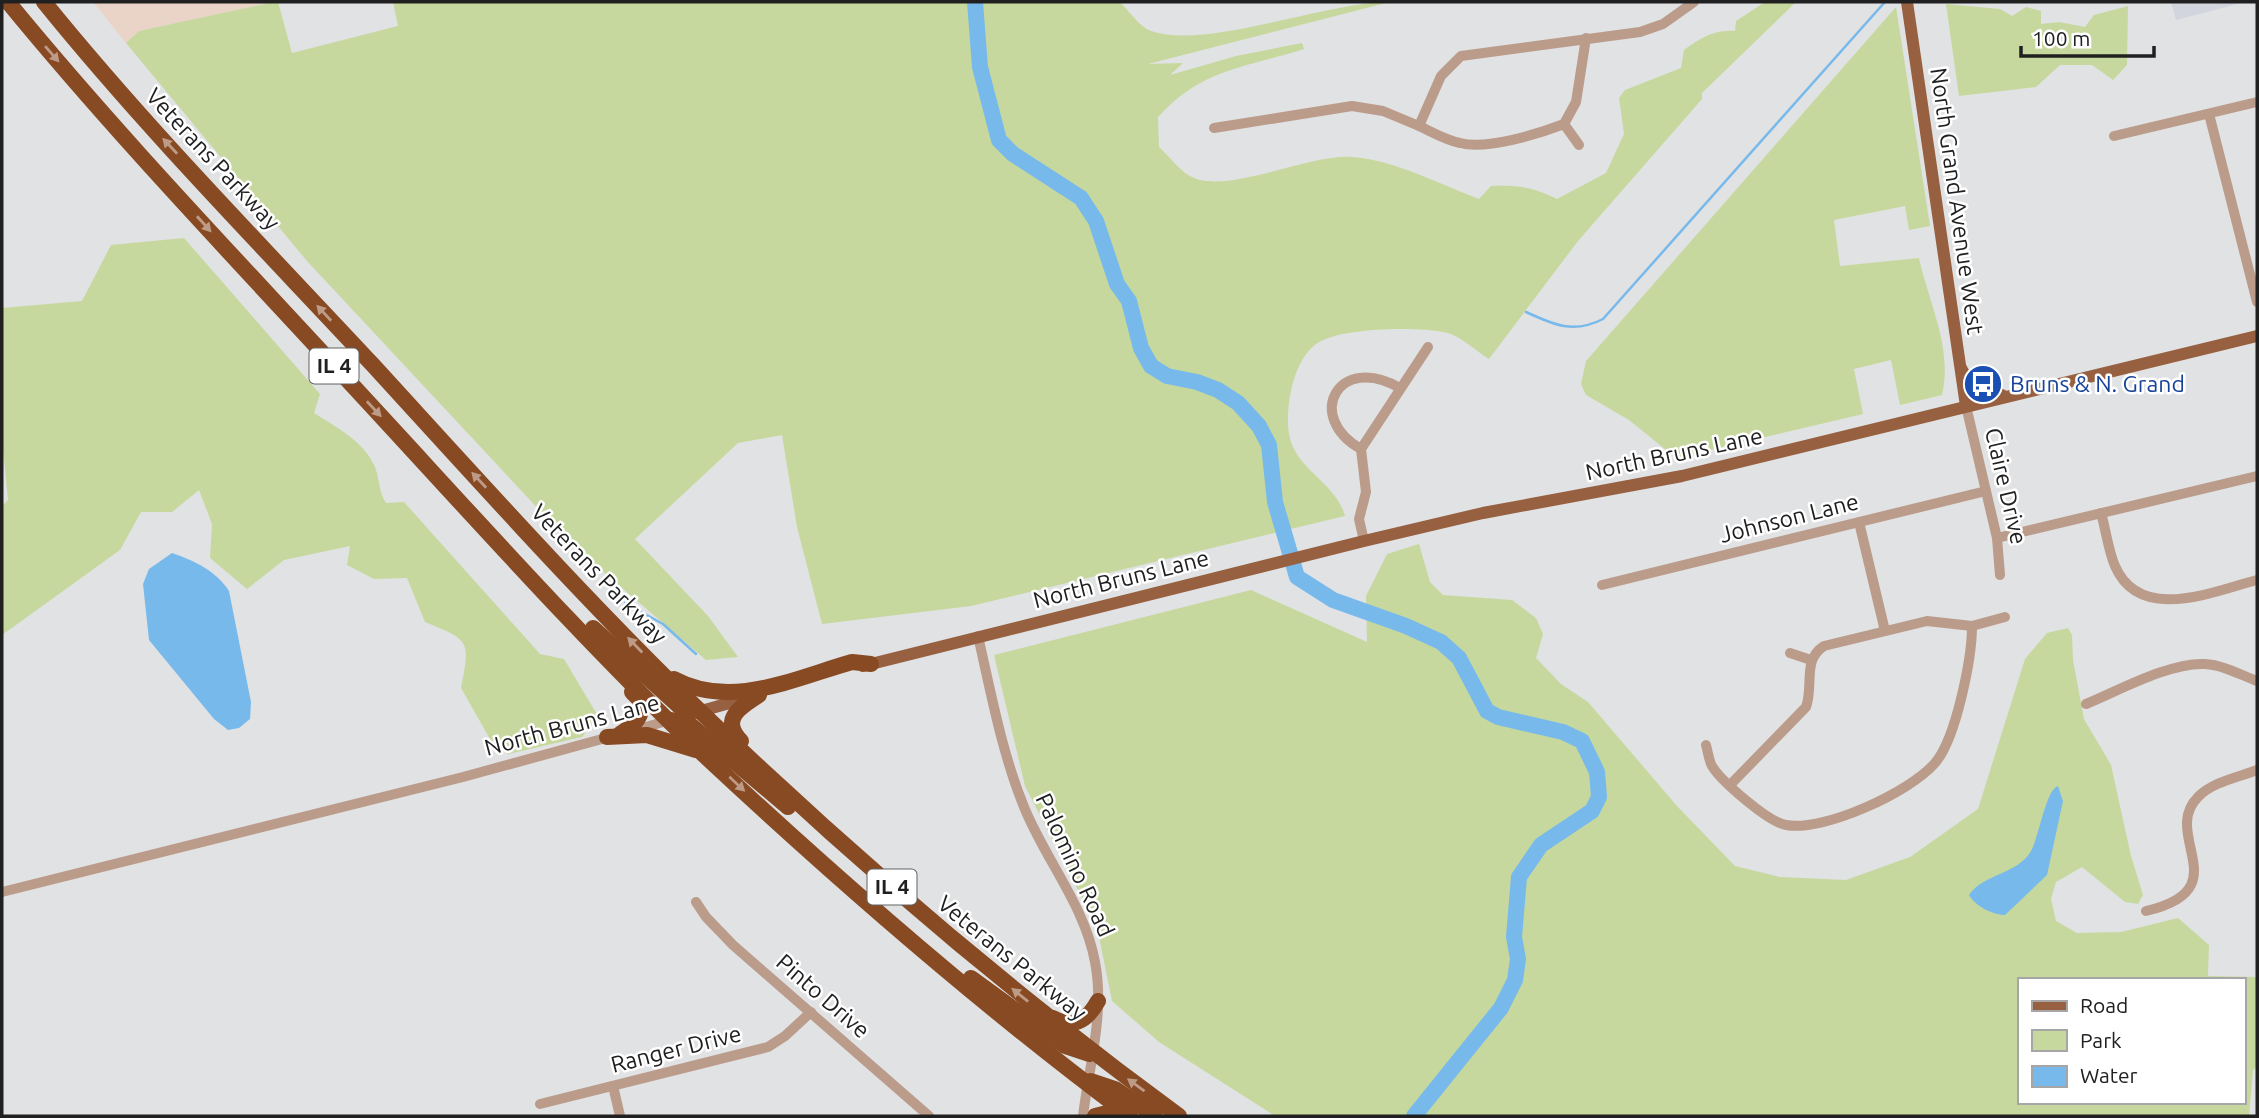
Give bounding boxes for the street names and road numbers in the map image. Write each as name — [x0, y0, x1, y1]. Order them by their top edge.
street label: North Grand Avenue West — [1926, 66, 1989, 336]
street label: Veterans Parkway — [142, 83, 285, 234]
road number: IL 4 — [310, 348, 358, 384]
street label: North Bruns Lane — [1583, 423, 1765, 484]
street label: Claire Drive — [1981, 425, 2032, 546]
street label: Johnson Lane — [1717, 488, 1861, 547]
street label: Veterans Parkway — [527, 499, 672, 648]
street label: North Bruns Lane — [1030, 545, 1211, 612]
street label: North Bruns Lane — [482, 689, 662, 760]
street label: Palomino Road — [1031, 789, 1120, 940]
road number: IL 4 — [868, 870, 917, 904]
street label: Veterans Parkway — [933, 890, 1091, 1025]
street label: Pinto Drive — [772, 949, 875, 1043]
street label: Ranger Drive — [608, 1020, 744, 1077]

